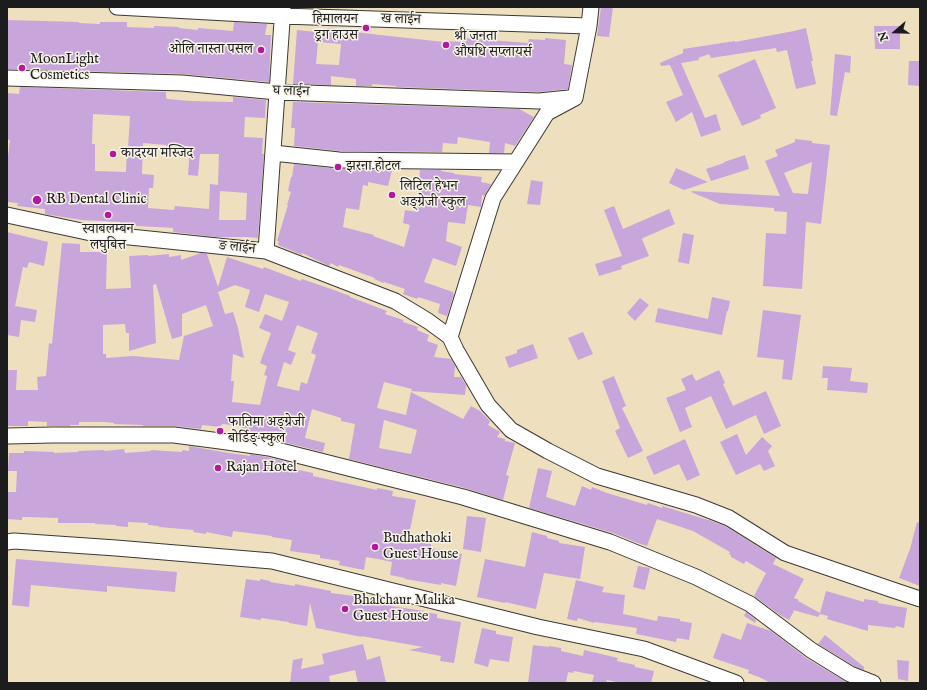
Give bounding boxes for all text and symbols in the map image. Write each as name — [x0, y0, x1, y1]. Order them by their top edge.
street label: ख लाईन — [381, 11, 421, 29]
place label: हिमालयन ड्रग हाउस — [313, 12, 358, 44]
north arrow — [875, 12, 915, 52]
marker: हिमालयन ड्रग हाउस — [361, 23, 371, 33]
place label: श्री जनता औषधि सप्लायर्स — [454, 29, 532, 62]
text: N — [876, 29, 892, 43]
marker: श्री जनता औषधि सप्लायर्स — [441, 40, 451, 50]
place label: ओलि नास्ता पसल — [169, 42, 253, 58]
marker: ओलि नास्ता पसल — [256, 45, 266, 55]
place label: MoonLight Cosmetics — [30, 52, 99, 84]
marker: MoonLight Cosmetics — [17, 63, 27, 73]
street label: घ लाईन — [272, 83, 310, 101]
place label: कादरया मस्जिद — [121, 146, 193, 162]
marker: कादरया मस्जिद — [108, 149, 118, 159]
place label: झरना होटल — [346, 159, 400, 175]
marker: झरना होटल — [333, 162, 343, 172]
place label: लिटिल हेभन अङ्‍ग्रेजी स्कुल — [400, 179, 466, 212]
marker: लिटिल हेभन अङ्‍ग्रेजी स्कुल — [387, 190, 397, 200]
place label: RB Dental Clinic — [46, 192, 146, 208]
marker: RB Dental Clinic — [31, 194, 43, 206]
marker: स्वाबलम्बन लघुबित्त — [103, 210, 113, 220]
place label: स्वाबलम्बन लघुबित्त — [82, 222, 134, 254]
street label: ङ लाईन — [218, 238, 256, 258]
place label: फातिमा अङ्‍ग्रेजी बोर्डिङ् स्कुल — [228, 415, 305, 448]
marker: फातिमा अङ्‍ग्रेजी बोर्डिङ् स्कुल — [215, 426, 225, 436]
place label: Rajan Hotel — [226, 460, 297, 476]
marker: Rajan Hotel — [213, 463, 223, 473]
place label: Budhathoki Guest House — [383, 531, 458, 564]
marker: Budhathoki Guest House — [370, 542, 380, 552]
place label: Bhalchaur Malika Guest House — [353, 593, 455, 626]
marker: Bhalchaur Malika Guest House — [340, 604, 350, 614]

